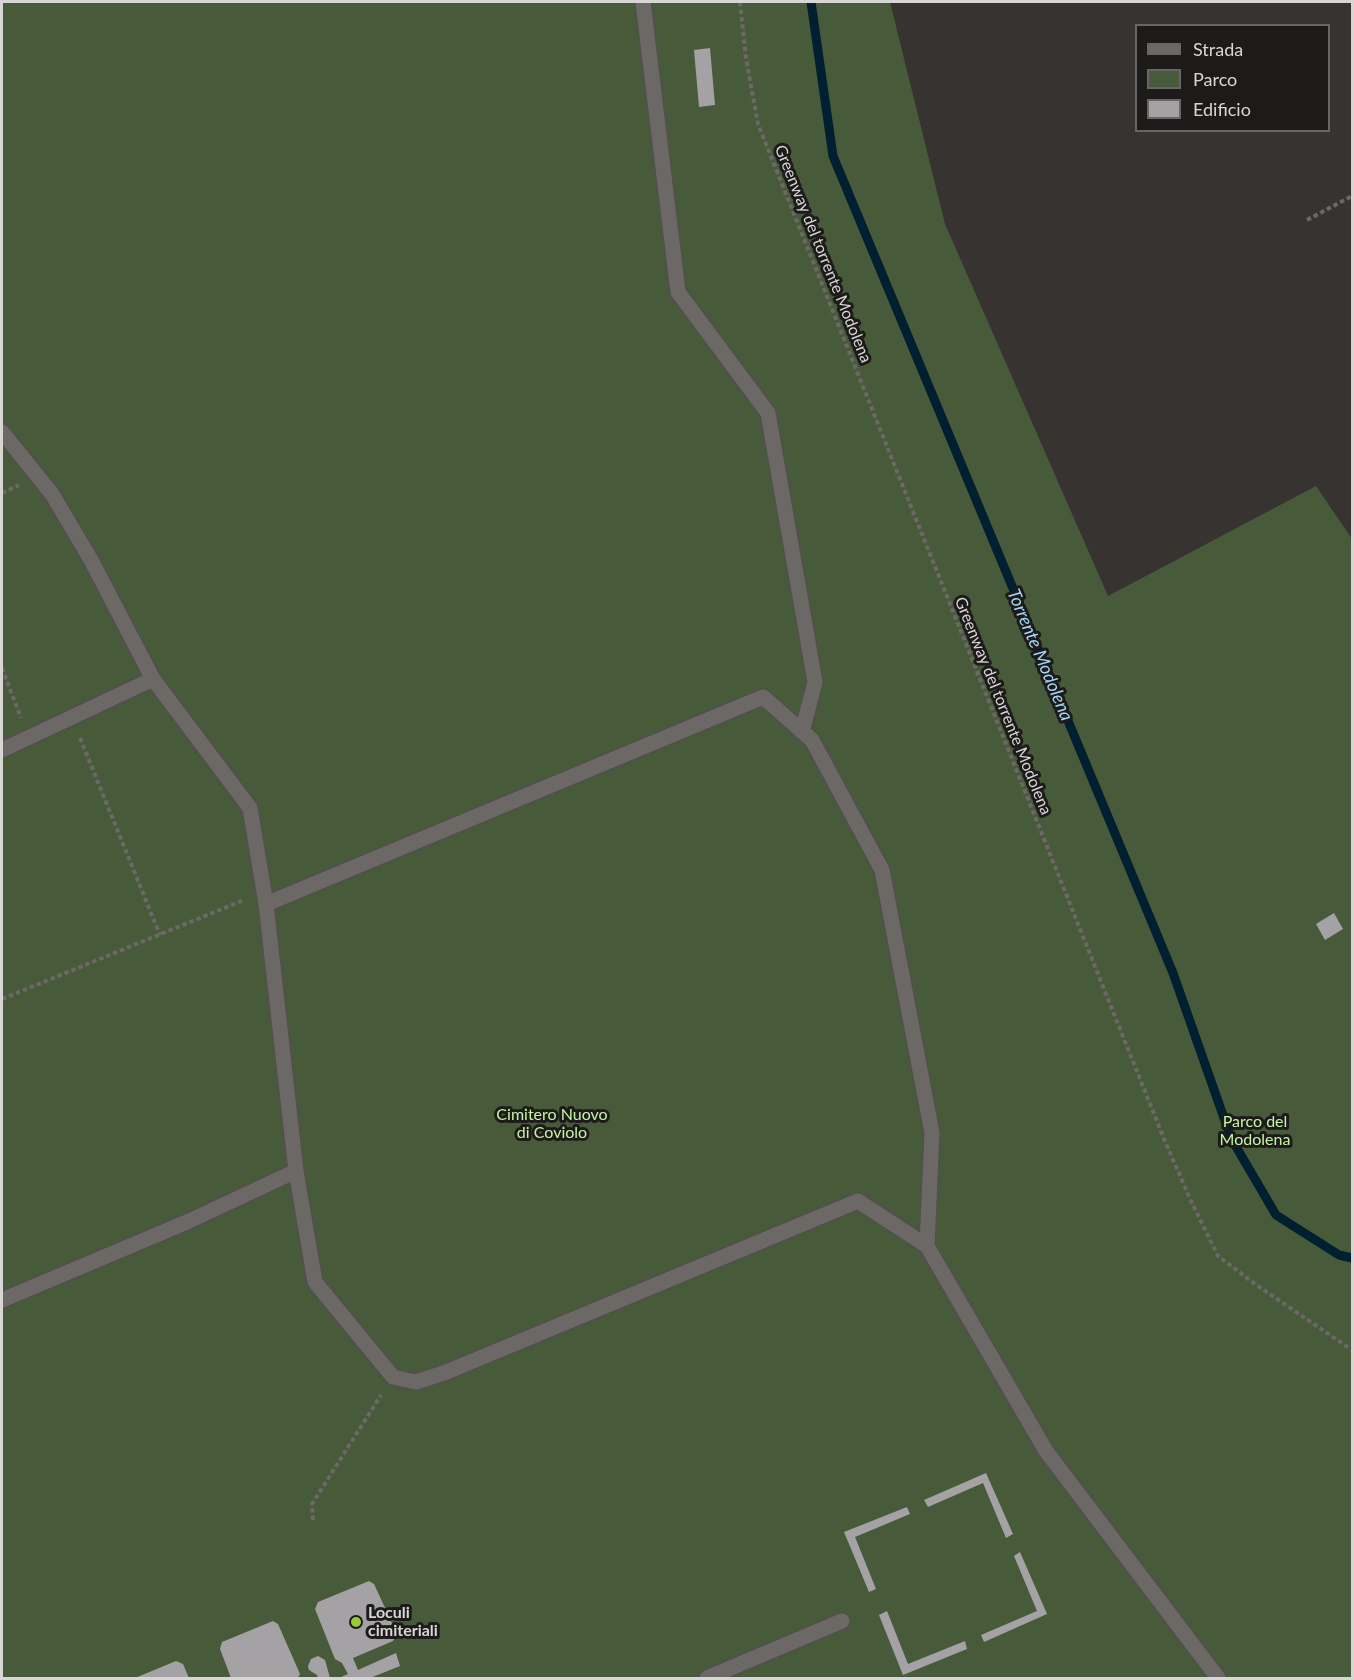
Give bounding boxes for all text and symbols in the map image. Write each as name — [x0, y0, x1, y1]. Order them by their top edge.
legend — [1135, 24, 1330, 132]
text: Strada — [1193, 38, 1243, 60]
text: Parco — [1193, 68, 1237, 90]
text: Edificio — [1193, 98, 1251, 120]
street label: Greenway del torrente Modolena — [770, 142, 876, 366]
water label: Torrente Modolena — [1002, 586, 1078, 724]
street label: Greenway del torrente Modolena — [950, 594, 1056, 818]
park label: Cimitero Nuovo di Coviolo — [496, 1105, 608, 1143]
park label: Parco del Modolena — [1220, 1112, 1290, 1150]
place label: Loculi cimiteriali — [368, 1603, 438, 1641]
marker: Loculi cimiteriali — [349, 1615, 363, 1629]

